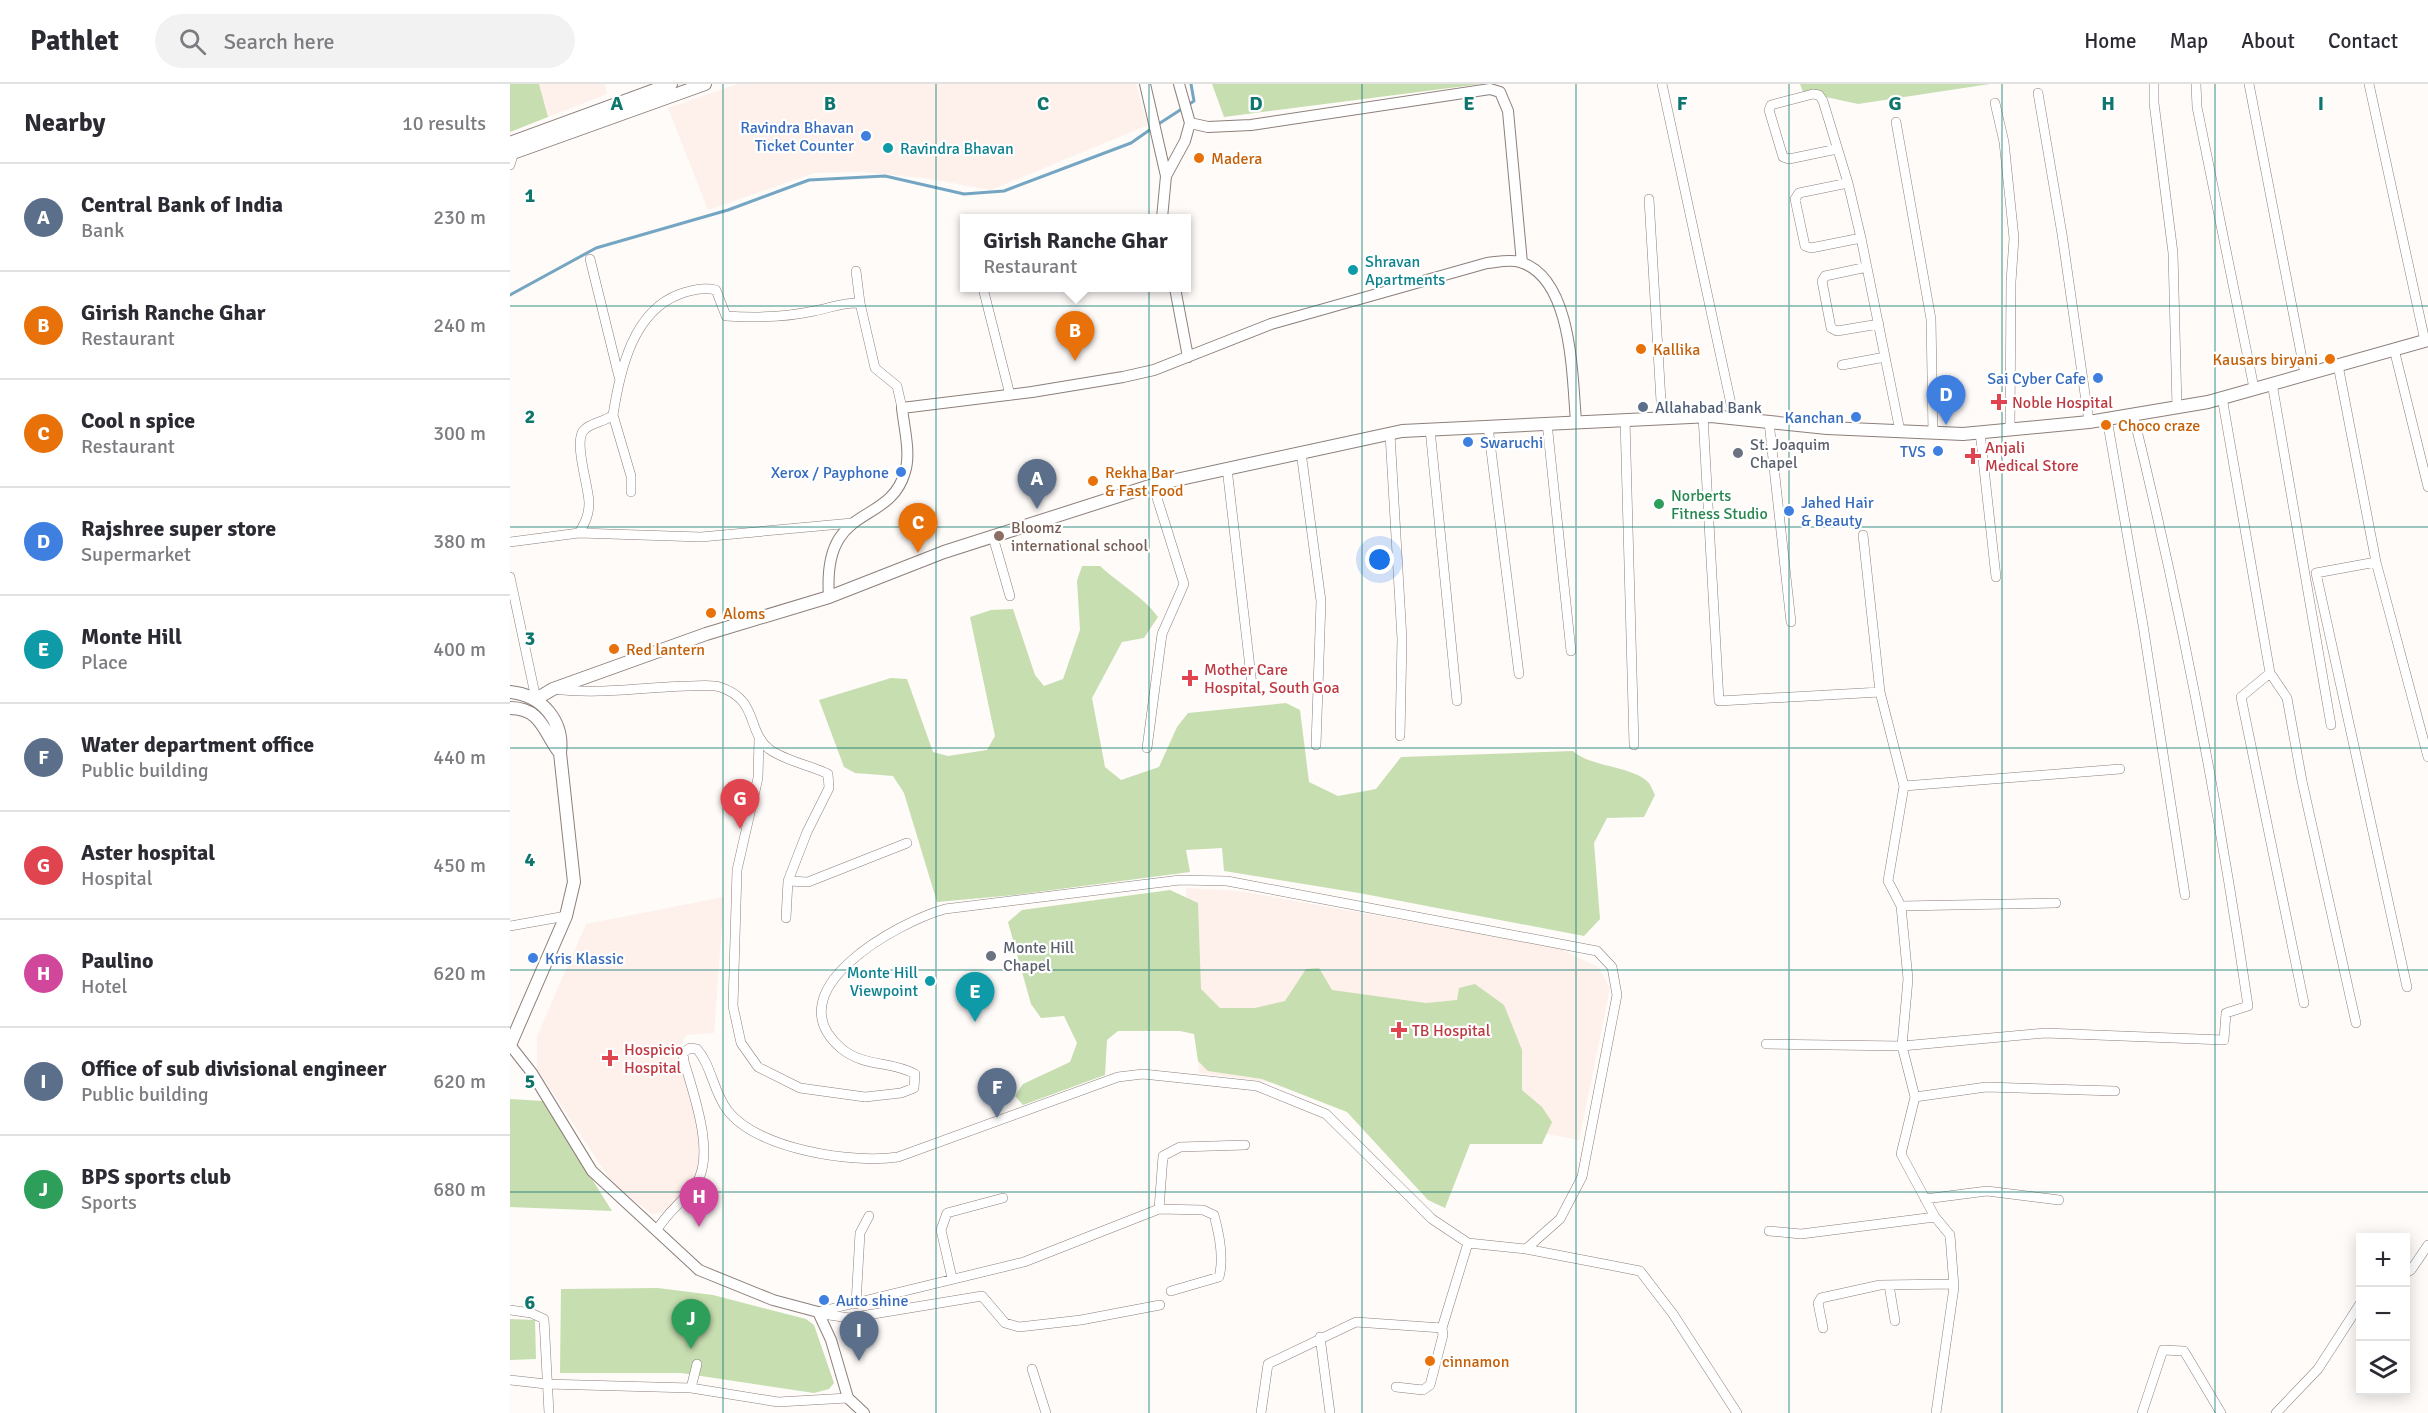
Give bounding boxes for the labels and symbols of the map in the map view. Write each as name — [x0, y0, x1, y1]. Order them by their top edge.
text: A — [611, 91, 624, 116]
text: B — [824, 91, 836, 116]
text: C — [1037, 91, 1049, 116]
text: D — [1249, 91, 1263, 116]
text: E — [1463, 91, 1475, 116]
text: F — [1677, 91, 1688, 116]
text: G — [1888, 91, 1902, 116]
text: H — [2101, 91, 2115, 116]
text: I — [2318, 91, 2324, 116]
place label: Ravindra Bhavan Ticket Counter — [740, 118, 854, 156]
marker: Ravindra Bhavan Ticket Counter — [859, 129, 873, 143]
place label: Ravindra Bhavan — [900, 139, 1014, 159]
marker: Ravindra Bhavan — [881, 141, 895, 155]
place label: Madera — [1211, 149, 1262, 169]
marker: Madera — [1192, 151, 1206, 165]
text: 1 — [525, 183, 536, 208]
place label: Shravan Apartments — [1365, 252, 1445, 290]
marker: Shravan Apartments — [1346, 263, 1360, 277]
pin: B — [1056, 312, 1094, 361]
place label: Kallika — [1653, 340, 1700, 360]
marker: Kallika — [1634, 342, 1648, 356]
place label: Kausars biryani — [2213, 350, 2318, 370]
marker: Kausars biryani — [2323, 352, 2337, 366]
place label: Sai Cyber Cafe — [1987, 369, 2086, 389]
marker: Sai Cyber Cafe — [2091, 371, 2105, 385]
pin: D — [1926, 376, 1966, 425]
marker: Noble Hospital — [1990, 393, 2008, 411]
place label: Noble Hospital — [2012, 393, 2113, 413]
place label: Allahabad Bank — [1655, 398, 1762, 418]
marker: Allahabad Bank — [1636, 400, 1650, 414]
text: 2 — [525, 404, 535, 429]
place label: Kanchan — [1785, 408, 1844, 428]
marker: Kanchan — [1849, 410, 1863, 424]
place label: Choco craze — [2118, 416, 2200, 436]
marker: Choco craze — [2099, 418, 2113, 432]
place label: Swaruchi — [1480, 433, 1543, 453]
marker: Swaruchi — [1461, 435, 1475, 449]
place label: St. Joaquim Chapel — [1750, 435, 1830, 473]
place label: Anjali Medical Store — [1985, 438, 2079, 476]
place label: TVS — [1900, 442, 1926, 462]
marker: TVS — [1931, 444, 1945, 458]
marker: St. Joaquim Chapel — [1731, 446, 1745, 460]
marker: Anjali Medical Store — [1966, 449, 1980, 463]
pin: A — [1018, 460, 1056, 509]
place label: Xerox / Payphone — [771, 463, 889, 483]
place label: Rekha Bar & Fast Food — [1105, 463, 1184, 501]
marker: Xerox / Payphone — [894, 465, 908, 479]
marker: Rekha Bar & Fast Food — [1086, 474, 1100, 488]
place label: Norberts Fitness Studio — [1671, 486, 1768, 524]
place label: Jahed Hair & Beauty — [1801, 493, 1874, 531]
marker: Norberts Fitness Studio — [1652, 497, 1666, 511]
pin: C — [898, 504, 938, 553]
marker: Jahed Hair & Beauty — [1782, 504, 1796, 518]
place label: Bloomz international school — [1011, 518, 1148, 556]
marker: Bloomz international school — [992, 529, 1006, 543]
your location — [1365, 545, 1394, 574]
place label: Aloms — [723, 604, 765, 624]
marker: Aloms — [704, 606, 718, 620]
text: 3 — [525, 626, 535, 651]
place label: Red lantern — [626, 640, 705, 660]
marker: Red lantern — [607, 642, 621, 656]
place label: Mother Care Hospital, South Goa — [1204, 660, 1340, 698]
marker: Mother Care Hospital, South Goa — [1181, 669, 1199, 687]
pin: G — [720, 780, 760, 829]
text: 4 — [525, 847, 536, 872]
place label: Monte Hill Chapel — [1003, 938, 1075, 976]
place label: Kris Klassic — [545, 949, 624, 969]
marker: Monte Hill Chapel — [984, 949, 998, 963]
marker: Kris Klassic — [526, 951, 540, 965]
place label: Monte Hill Viewpoint — [847, 963, 918, 1001]
pin: E — [956, 972, 994, 1022]
marker: Monte Hill Viewpoint — [923, 974, 937, 988]
marker: TB Hospital — [1390, 1021, 1408, 1039]
place label: TB Hospital — [1412, 1021, 1491, 1041]
place label: Hospicio Hospital — [624, 1040, 683, 1078]
marker: Hospicio Hospital — [601, 1049, 619, 1067]
pin: F — [978, 1068, 1016, 1118]
text: 5 — [525, 1069, 535, 1094]
pin: H — [680, 1178, 718, 1227]
text: 6 — [525, 1290, 536, 1315]
place label: Auto shine — [836, 1291, 908, 1311]
marker: Auto shine — [817, 1293, 831, 1307]
pin: J — [672, 1300, 711, 1349]
pin: I — [840, 1312, 878, 1361]
place label: cinnamon — [1442, 1352, 1509, 1372]
marker: cinnamon — [1423, 1354, 1437, 1368]

